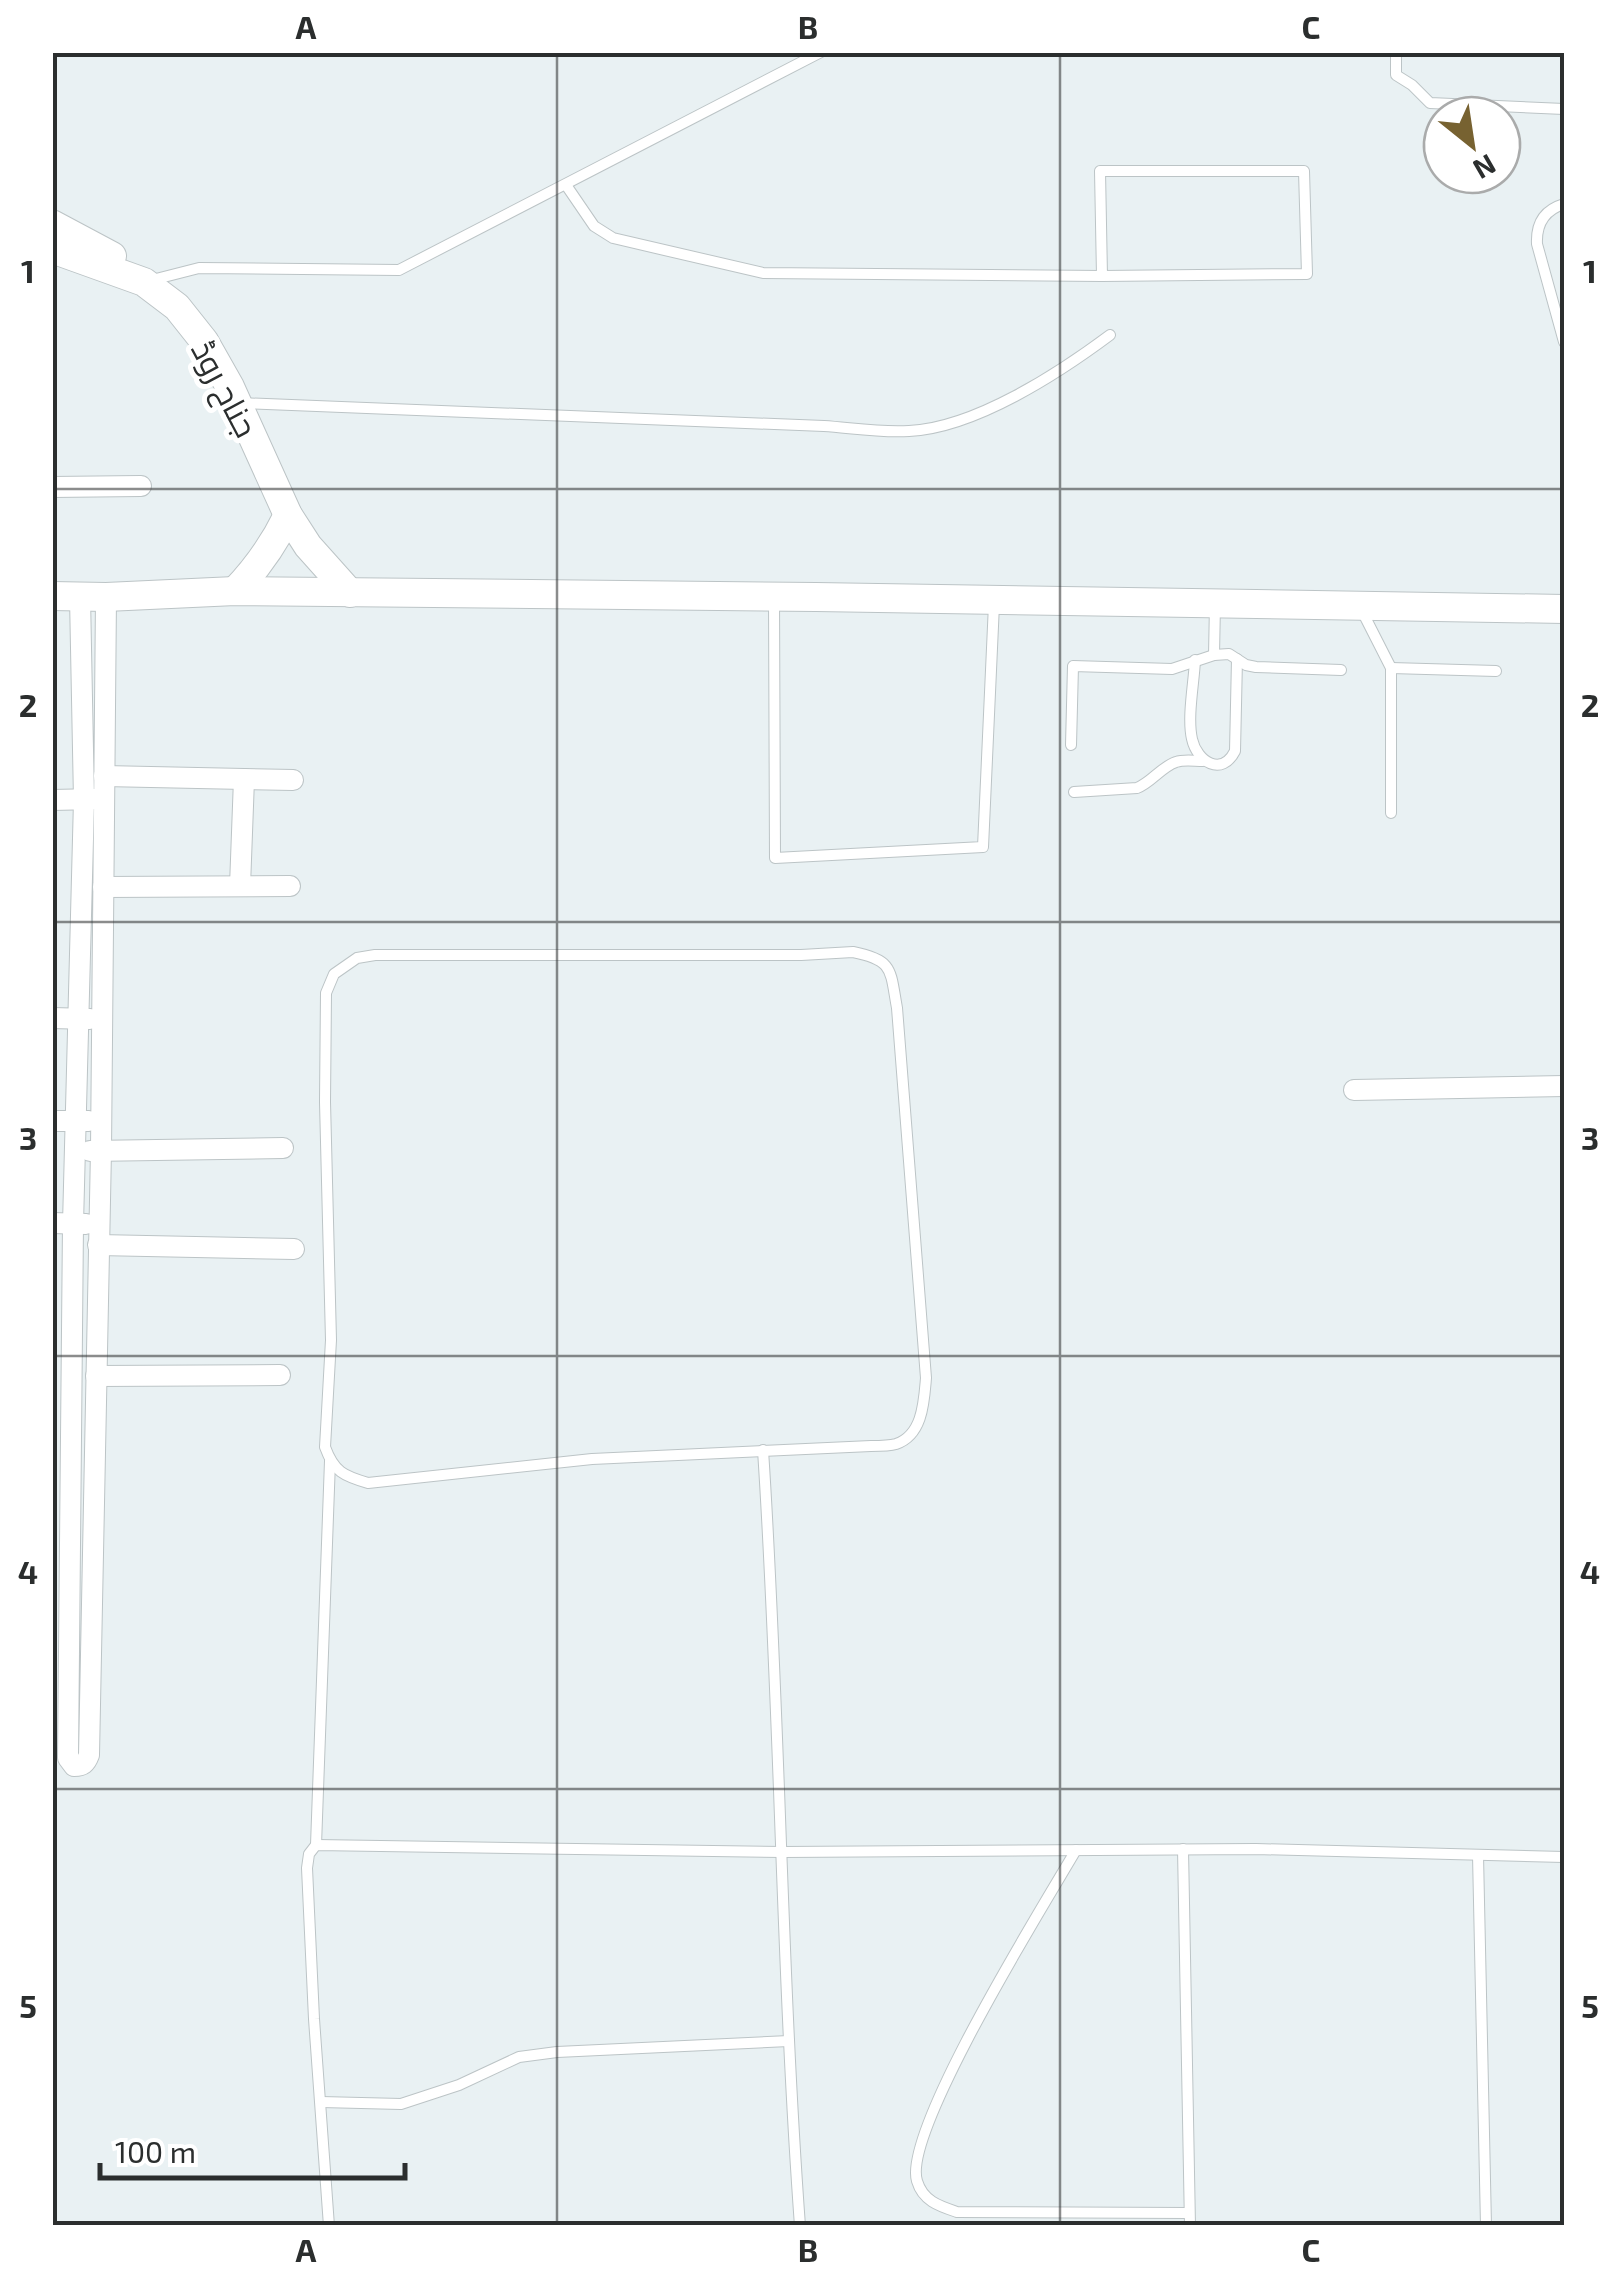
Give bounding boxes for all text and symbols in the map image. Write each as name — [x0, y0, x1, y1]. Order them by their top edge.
text: A — [296, 7, 317, 45]
text: B — [798, 7, 818, 45]
text: C — [1302, 7, 1320, 45]
north arrow — [1422, 95, 1522, 195]
text: N — [1468, 148, 1502, 187]
text: 1 — [21, 251, 35, 289]
text: 1 — [1583, 251, 1597, 289]
street label: جناح روڈ — [180, 333, 267, 445]
text: 2 — [19, 685, 37, 723]
text: 2 — [1581, 685, 1599, 723]
text: 3 — [19, 1118, 37, 1156]
text: 3 — [1581, 1118, 1599, 1156]
text: 4 — [18, 1552, 38, 1590]
text: 4 — [1580, 1552, 1600, 1590]
text: 5 — [19, 1986, 37, 2024]
text: 5 — [1581, 1986, 1599, 2024]
scale bar — [100, 2118, 405, 2180]
text: 100 m — [115, 2133, 196, 2169]
text: A — [296, 2230, 317, 2268]
text: B — [798, 2230, 818, 2268]
text: C — [1302, 2230, 1320, 2268]

